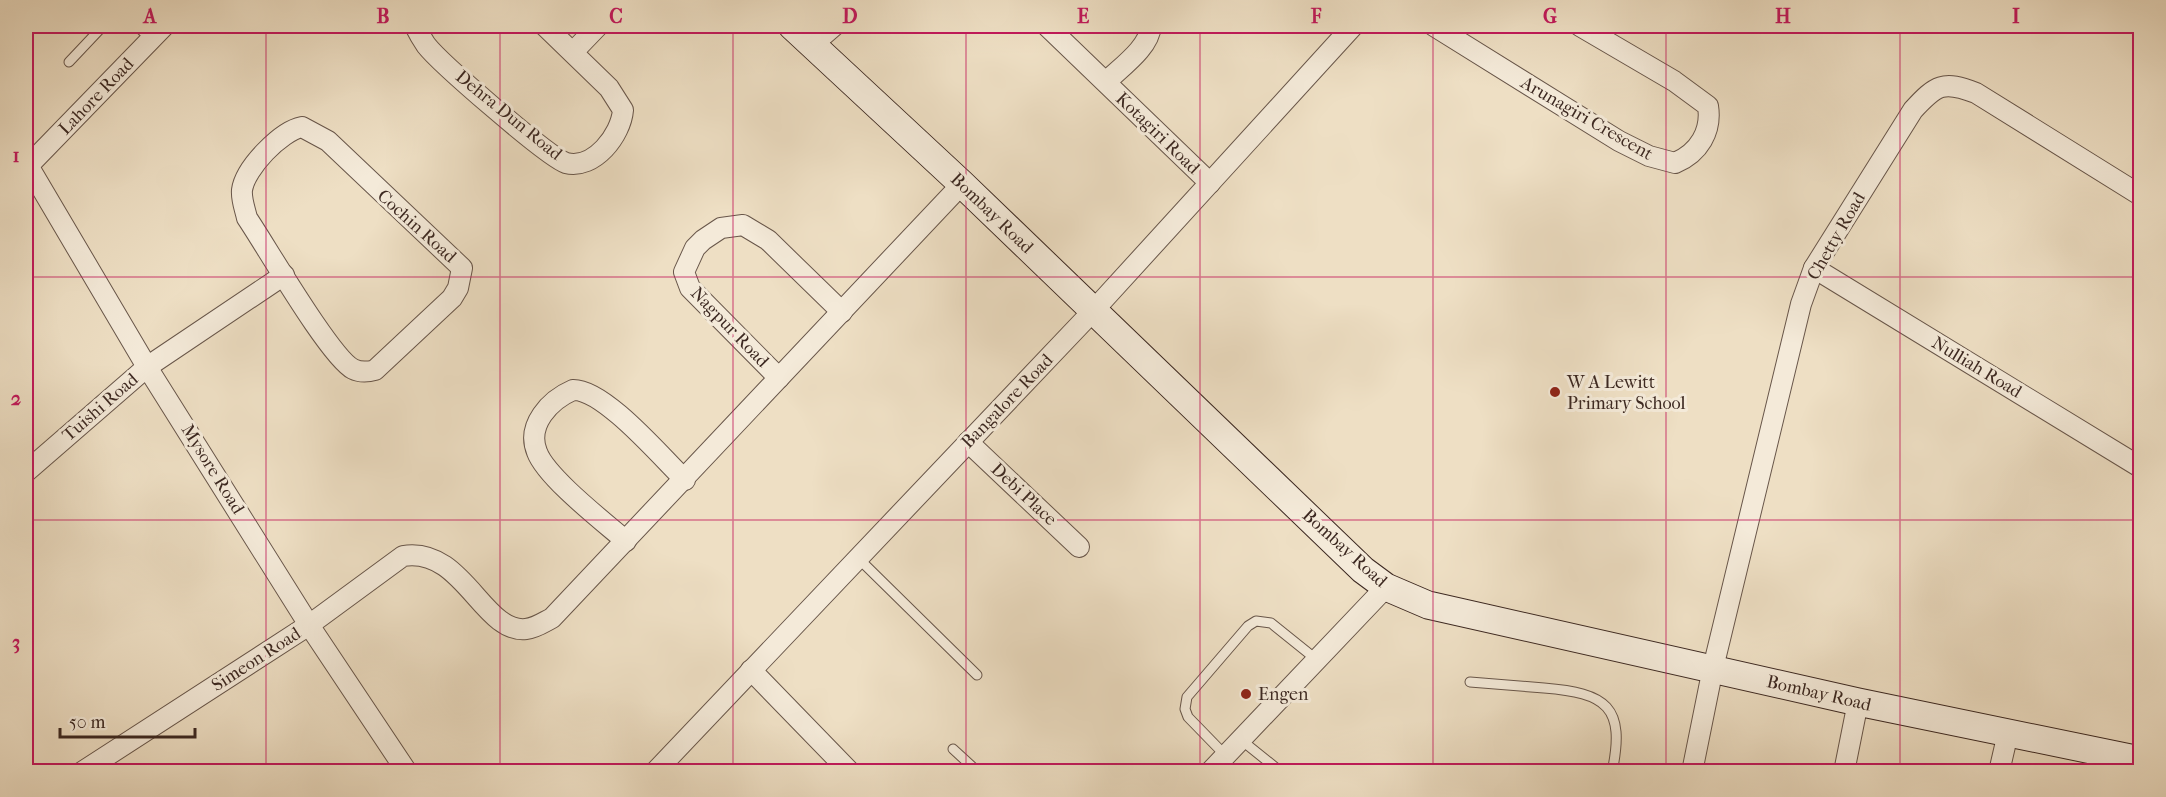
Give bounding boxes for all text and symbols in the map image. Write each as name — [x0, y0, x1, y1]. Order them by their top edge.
text: A — [142, 5, 158, 28]
text: B — [376, 5, 390, 28]
text: C — [609, 5, 623, 28]
text: D — [842, 5, 858, 28]
text: E — [1077, 5, 1089, 28]
text: F — [1310, 5, 1322, 28]
text: G — [1543, 5, 1557, 28]
text: H — [1775, 5, 1791, 28]
text: I — [2012, 5, 2020, 28]
street label: Lahore Road — [55, 53, 138, 139]
street label: Dehra Dun Road — [451, 66, 566, 165]
street label: Arunagiri Crescent — [1516, 72, 1657, 165]
street label: Kotagiri Road — [1111, 88, 1204, 179]
text: 1 — [12, 144, 20, 167]
street label: Bombay Road — [946, 169, 1037, 258]
street label: Cochin Road — [373, 185, 461, 267]
street label: Chetty Road — [1803, 189, 1870, 284]
street label: Nagpur Road — [686, 283, 773, 372]
street label: Nulliah Road — [1928, 332, 2026, 403]
street label: Bangalore Road — [957, 350, 1058, 453]
street label: Tuishi Road — [58, 369, 143, 446]
place label: W A Lewitt Primary School — [1566, 372, 1686, 414]
marker: W A Lewitt Primary School — [1548, 385, 1562, 399]
text: 2 — [11, 387, 21, 410]
street label: Mysore Road — [177, 421, 249, 518]
street label: Debi Place — [986, 459, 1061, 530]
street label: Bombay Road — [1298, 505, 1391, 592]
street label: Simeon Road — [208, 623, 305, 696]
text: 3 — [12, 631, 20, 654]
street label: Bombay Road — [1765, 671, 1873, 716]
place label: Engen — [1258, 684, 1309, 705]
marker: Engen — [1239, 687, 1253, 701]
scale bar — [60, 701, 195, 739]
text: 50 m — [69, 712, 106, 733]

